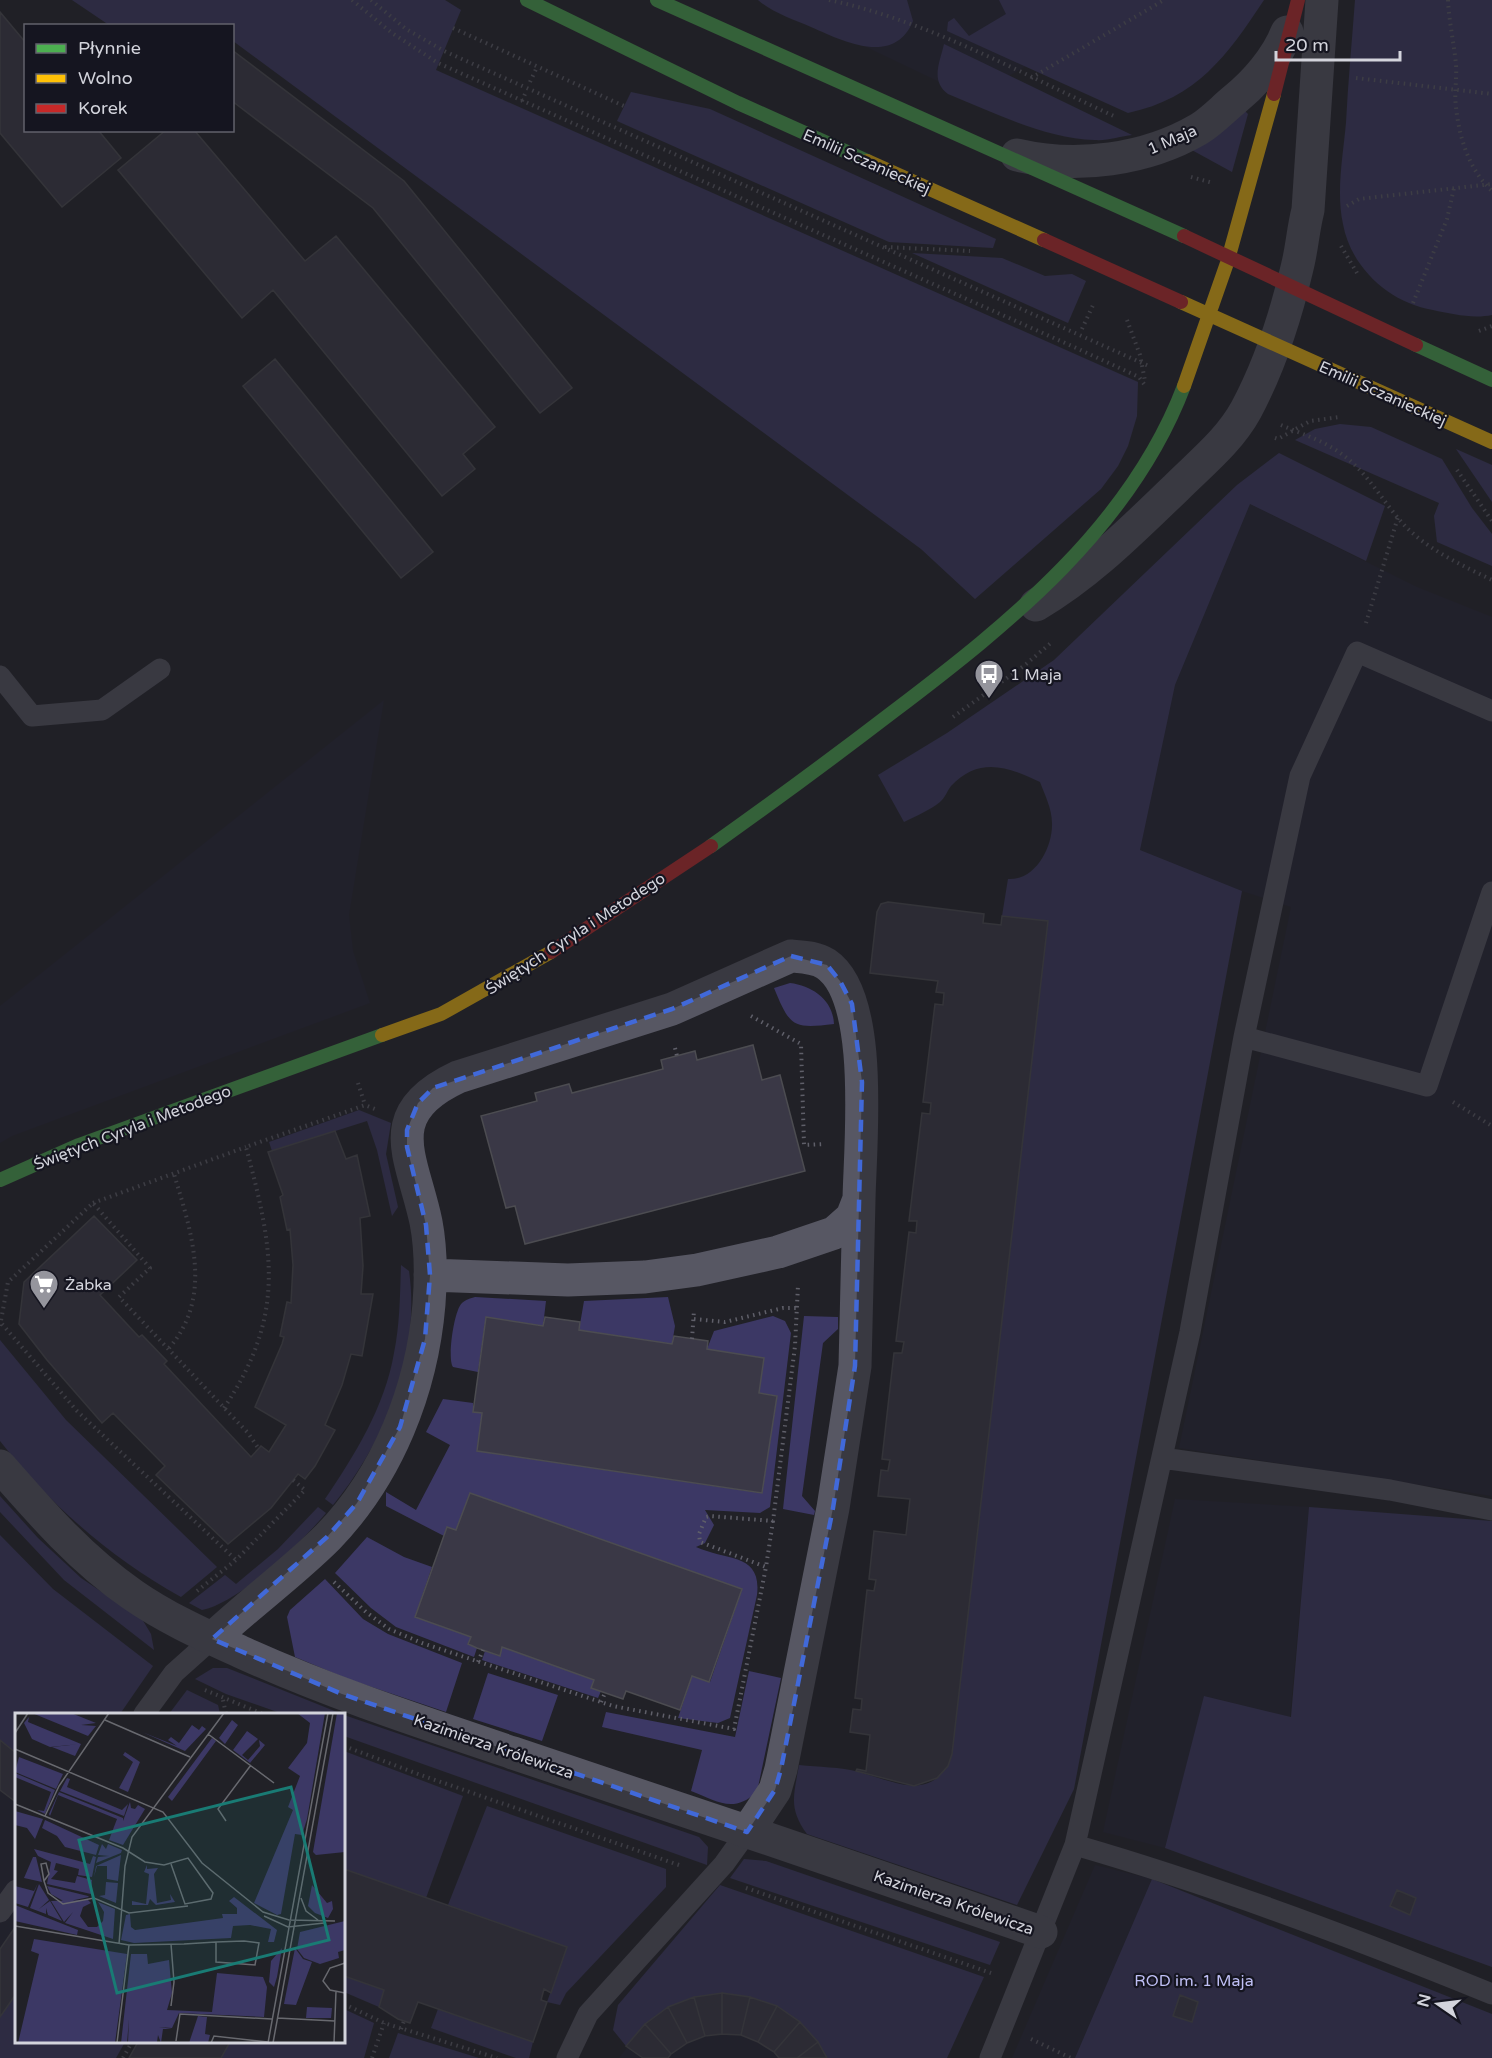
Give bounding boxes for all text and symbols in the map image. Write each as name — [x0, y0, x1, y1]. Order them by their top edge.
legend — [24, 24, 234, 132]
scale bar — [1276, 24, 1400, 62]
text: 20 m — [1285, 34, 1329, 56]
text: Płynnie — [78, 37, 141, 59]
text: Wolno — [78, 67, 133, 89]
text: Korek — [78, 97, 128, 119]
street label: 1 Maja — [1145, 121, 1200, 159]
street label: Emilii Sczanieckiej — [800, 125, 933, 199]
street label: Emilii Sczanieckiej — [1316, 357, 1449, 431]
bus stop icon: 1 Maja — [973, 658, 1005, 700]
place label: 1 Maja — [1010, 665, 1062, 685]
street label: Świętych Cyryla i Metodego — [482, 868, 669, 999]
street label: Świętych Cyryla i Metodego — [31, 1081, 234, 1175]
supermarket icon: Żabka — [28, 1268, 60, 1310]
place label: Żabka — [65, 1275, 112, 1295]
street label: Kazimierza Królewicza — [411, 1710, 576, 1784]
inset map — [15, 1713, 345, 2043]
street label: Kazimierza Królewicza — [871, 1866, 1036, 1940]
park label: ROD im. 1 Maja — [1134, 1971, 1254, 1991]
north arrow — [1408, 1974, 1468, 2034]
text: N — [1413, 1992, 1436, 2009]

